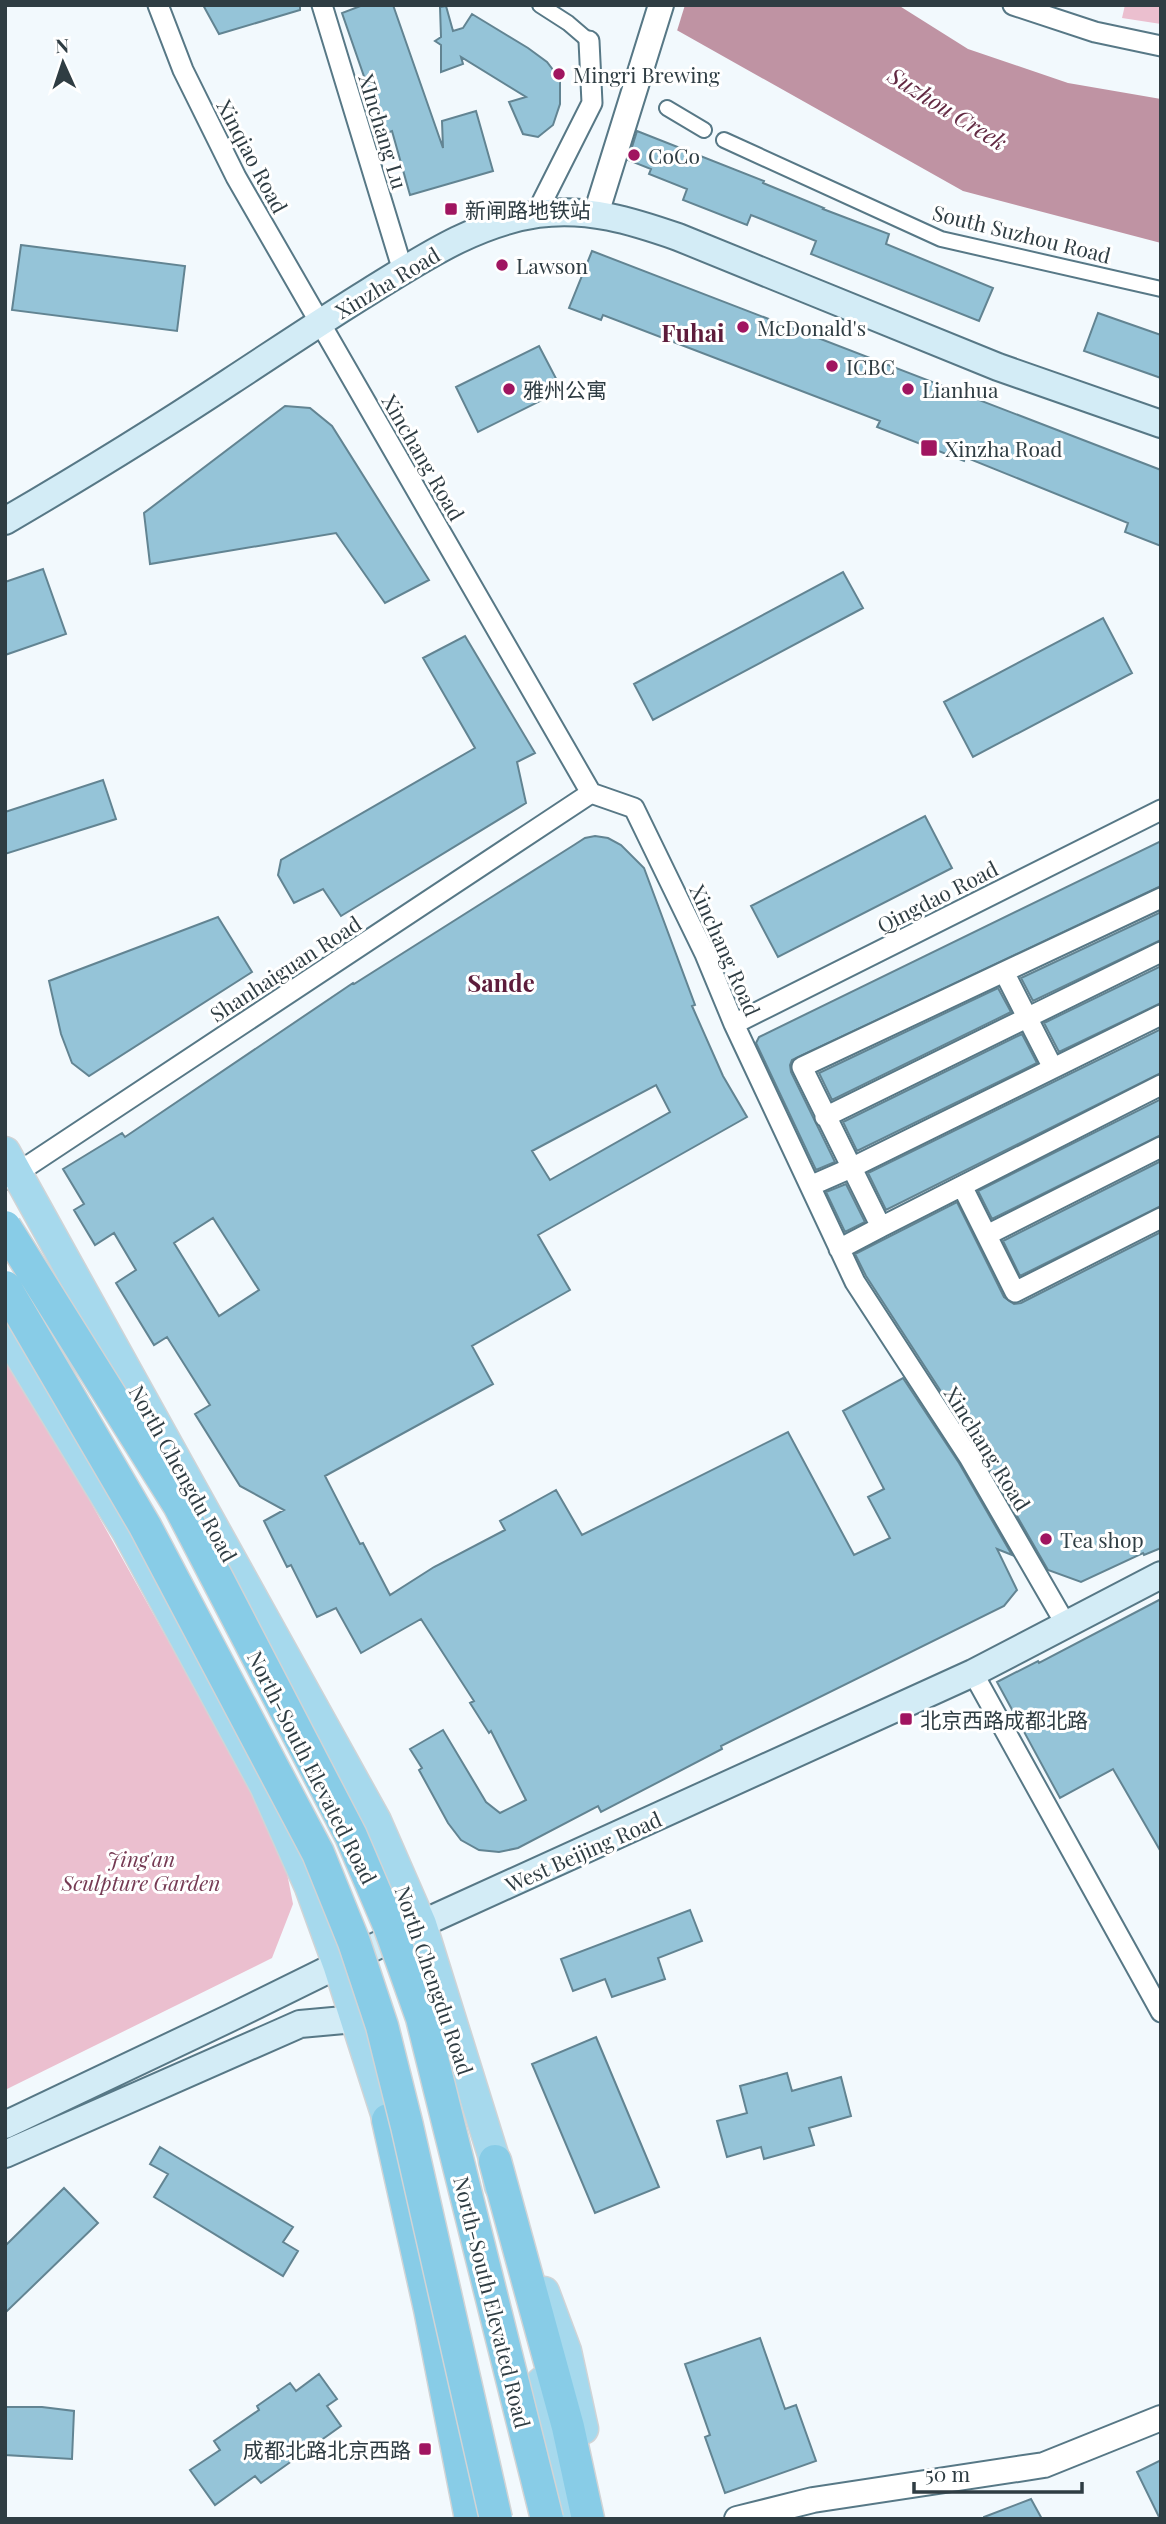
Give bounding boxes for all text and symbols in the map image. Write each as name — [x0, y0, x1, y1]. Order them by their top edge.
north arrow — [28, 28, 98, 98]
text: N — [55, 32, 70, 58]
water label: Suzhou Creek — [882, 59, 1013, 157]
place label: Mingri Brewing — [573, 60, 720, 88]
marker: Mingri Brewing — [551, 66, 567, 82]
street label: XInchang Lu — [353, 70, 415, 192]
street label: Xinqiao Road — [211, 94, 295, 218]
place label: CoCo — [648, 141, 700, 169]
marker: CoCo — [626, 147, 642, 163]
place label: 新闸路地铁站 — [465, 195, 591, 223]
street label: South Suzhou Road — [930, 197, 1114, 269]
marker: 新闸路地铁站 — [443, 201, 459, 217]
street label: Xinzha Road — [329, 240, 445, 324]
place label: Lawson — [516, 251, 589, 279]
marker: Lawson — [494, 257, 510, 273]
place label: McDonald's — [757, 313, 866, 341]
district label: Fuhai — [661, 316, 725, 348]
marker: McDonald's — [735, 319, 751, 335]
place label: ICBC — [846, 352, 895, 380]
marker: ICBC — [824, 358, 840, 374]
place label: 雅州公寓 — [523, 375, 607, 403]
place label: Lianhua — [922, 375, 999, 403]
marker: 雅州公寓 — [501, 381, 517, 397]
marker: Lianhua — [900, 381, 916, 397]
street label: Xinchang Road — [377, 389, 471, 525]
place label: Xinzha Road — [945, 434, 1063, 462]
marker: Xinzha Road — [919, 438, 939, 458]
street label: Qingdao Road — [872, 854, 1002, 938]
street label: Xinchang Road — [684, 880, 768, 1020]
street label: Shanhaiguan Road — [204, 909, 366, 1027]
district label: Sande — [467, 966, 535, 998]
street label: North Chengdu Road — [124, 1379, 244, 1567]
street label: Xinchang Road — [939, 1381, 1037, 1515]
place label: Tea shop — [1060, 1525, 1144, 1553]
marker: Tea shop — [1038, 1531, 1054, 1547]
street label: North-South Elevated Road — [242, 1646, 384, 1888]
place label: 北京西路成都北路 — [920, 1705, 1088, 1733]
marker: 北京西路成都北路 — [898, 1711, 914, 1727]
street label: West Beijing Road — [500, 1804, 665, 1898]
park label: Jing'an Sculpture Garden — [61, 1844, 220, 1896]
street label: North Chengdu Road — [389, 1882, 481, 2078]
street label: North-South Elevated Road — [448, 2173, 538, 2431]
place label: 成都北路北京西路 — [243, 2435, 411, 2463]
marker: 成都北路北京西路 — [417, 2441, 433, 2457]
scale bar — [914, 2450, 1082, 2494]
text: 50 m — [925, 2459, 971, 2487]

